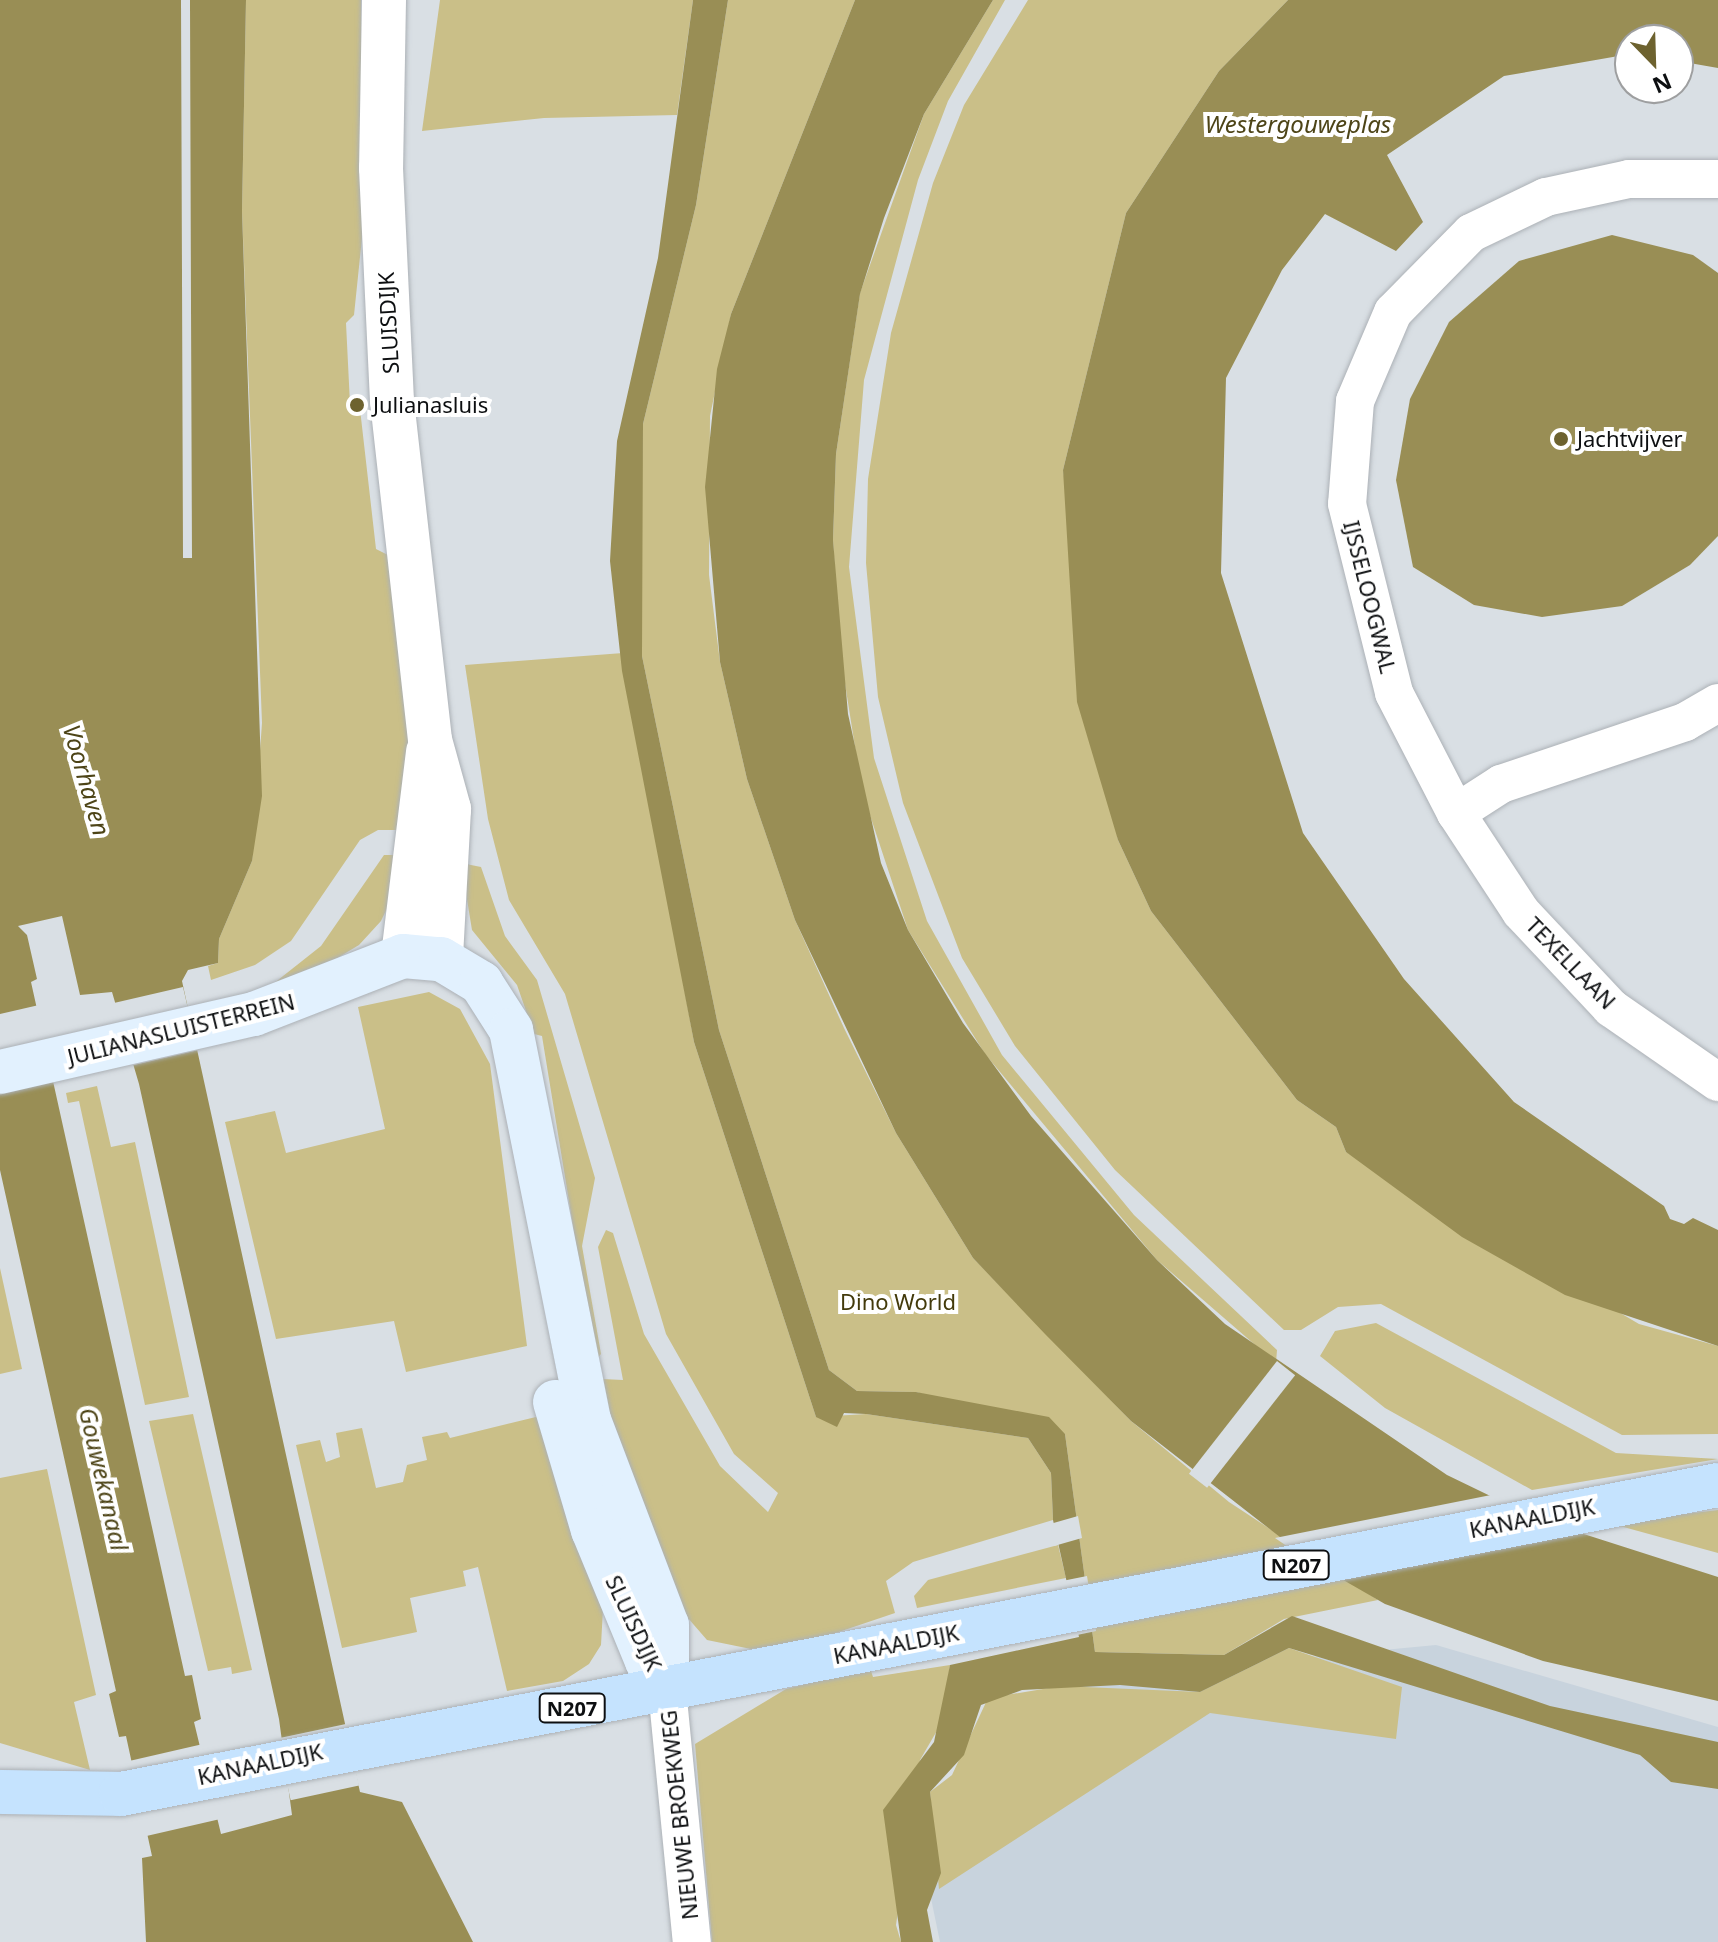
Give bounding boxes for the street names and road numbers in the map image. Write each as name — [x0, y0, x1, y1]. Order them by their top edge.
street label: SLUISDIJK — [372, 271, 404, 375]
street label: IJSSELOOGWAL — [1338, 518, 1402, 676]
street label: TEXELLAAN — [1521, 912, 1621, 1014]
street label: JULIANASLUISTERREIN — [65, 988, 297, 1070]
street label: KANAALDIJK — [1467, 1493, 1597, 1543]
road number: N207 — [1262, 1549, 1330, 1581]
street label: SLUISDIJK — [600, 1571, 668, 1675]
street label: KANAALDIJK — [831, 1619, 961, 1669]
road number: N207 — [538, 1692, 606, 1724]
street label: NIEUWE BROEKWEG — [655, 1709, 703, 1921]
street label: KANAALDIJK — [195, 1738, 325, 1790]

